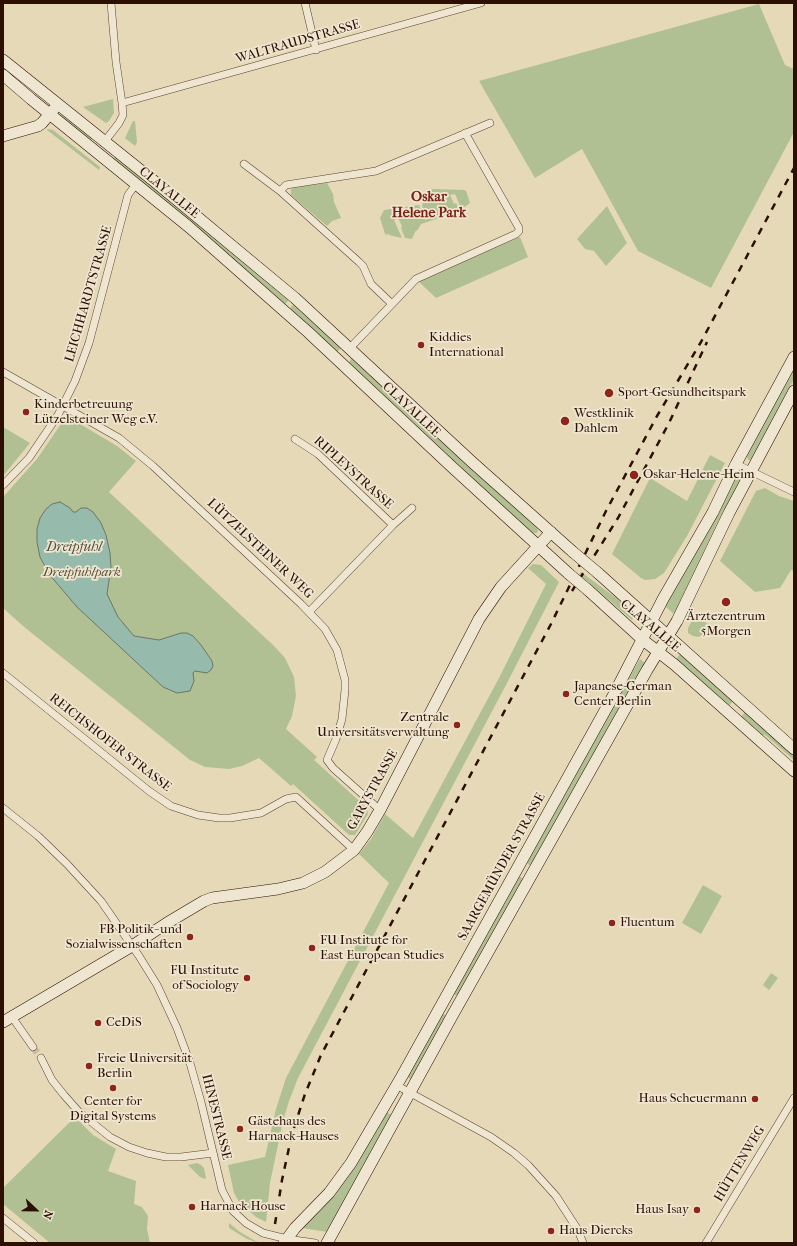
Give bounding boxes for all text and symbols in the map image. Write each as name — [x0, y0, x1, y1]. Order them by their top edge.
street label: WALTRAUDSTRASSE — [234, 17, 362, 67]
street label: CLAYALLEE — [136, 164, 202, 222]
district label: Oskar Helene Park — [392, 190, 466, 222]
street label: LEICHHARDTSTRASSE — [62, 224, 116, 364]
place label: Kiddies International — [429, 330, 504, 361]
marker: Kiddies International — [416, 340, 426, 350]
street label: CLAYALLEE — [379, 379, 443, 441]
place label: Sport-Gesundheitspark — [618, 385, 746, 401]
marker: Sport-Gesundheitspark — [603, 387, 615, 399]
place label: Kinderbetreuung Lützelsteiner Weg e.V. — [34, 397, 158, 428]
place label: Westklinik Dahlem — [574, 406, 634, 437]
marker: Kinderbetreuung Lützelsteiner Weg e.V. — [21, 407, 31, 417]
marker: Westklinik Dahlem — [559, 415, 571, 427]
street label: RIPLEYSTRASSE — [310, 433, 396, 513]
place label: Oskar-Helene-Heim — [643, 467, 755, 483]
marker: Oskar-Helene-Heim — [628, 469, 640, 481]
street label: LÜTZELSTEINER WEG — [204, 496, 316, 602]
water label: Dreipfuhl — [46, 540, 102, 556]
park label: Dreipfuhlpark — [43, 565, 121, 581]
street label: CLAYALLEE — [617, 596, 683, 656]
marker: Ärztezentrum 5Morgen — [720, 596, 732, 608]
place label: Ärztezentrum 5Morgen — [687, 609, 765, 640]
place label: Japanese-German Center Berlin — [574, 679, 672, 710]
marker: Japanese-German Center Berlin — [561, 689, 571, 699]
street label: REICHSHOFER STRASSE — [46, 691, 174, 795]
place label: Zentrale Universitätsverwaltung — [317, 710, 449, 741]
marker: Zentrale Universitätsverwaltung — [452, 720, 462, 730]
street label: GARYSTRASSE — [344, 747, 402, 833]
street label: SAARGEMÜNDER STRASSE — [455, 791, 549, 943]
place label: Fluentum — [620, 915, 675, 931]
marker: Fluentum — [607, 918, 617, 928]
place label: FB Politik- und Sozialwissenschaften — [66, 922, 182, 953]
marker: FB Politik- und Sozialwissenschaften — [185, 932, 195, 942]
place label: FU Institute for East European Studies — [320, 933, 444, 964]
marker: FU Institute for East European Studies — [307, 943, 317, 953]
place label: FU Institute of Sociology — [170, 963, 239, 994]
marker: FU Institute of Sociology — [242, 973, 252, 983]
place label: CeDiS — [106, 1015, 142, 1031]
marker: CeDiS — [93, 1018, 103, 1028]
place label: Freie Universität Berlin — [97, 1051, 192, 1082]
marker: Freie Universität Berlin — [84, 1061, 94, 1071]
street label: IHNESTRASSE — [198, 1072, 234, 1162]
marker: Center for Digital Systems — [108, 1083, 118, 1093]
place label: Haus Scheuermann — [639, 1091, 747, 1107]
place label: Center for Digital Systems — [70, 1094, 156, 1125]
marker: Haus Scheuermann — [750, 1094, 760, 1104]
place label: Gästehaus des Harnack-Hauses — [248, 1114, 339, 1145]
street label: HÜTTENWEG — [711, 1123, 769, 1205]
marker: Gästehaus des Harnack-Hauses — [235, 1124, 245, 1134]
north arrow — [16, 1190, 56, 1230]
place label: Harnack House — [200, 1199, 286, 1215]
marker: Harnack House — [187, 1202, 197, 1212]
place label: Haus Isay — [635, 1202, 689, 1218]
marker: Haus Isay — [692, 1205, 702, 1215]
text: N — [40, 1208, 55, 1221]
place label: Haus Diercks — [559, 1223, 633, 1239]
marker: Haus Diercks — [546, 1226, 556, 1236]

